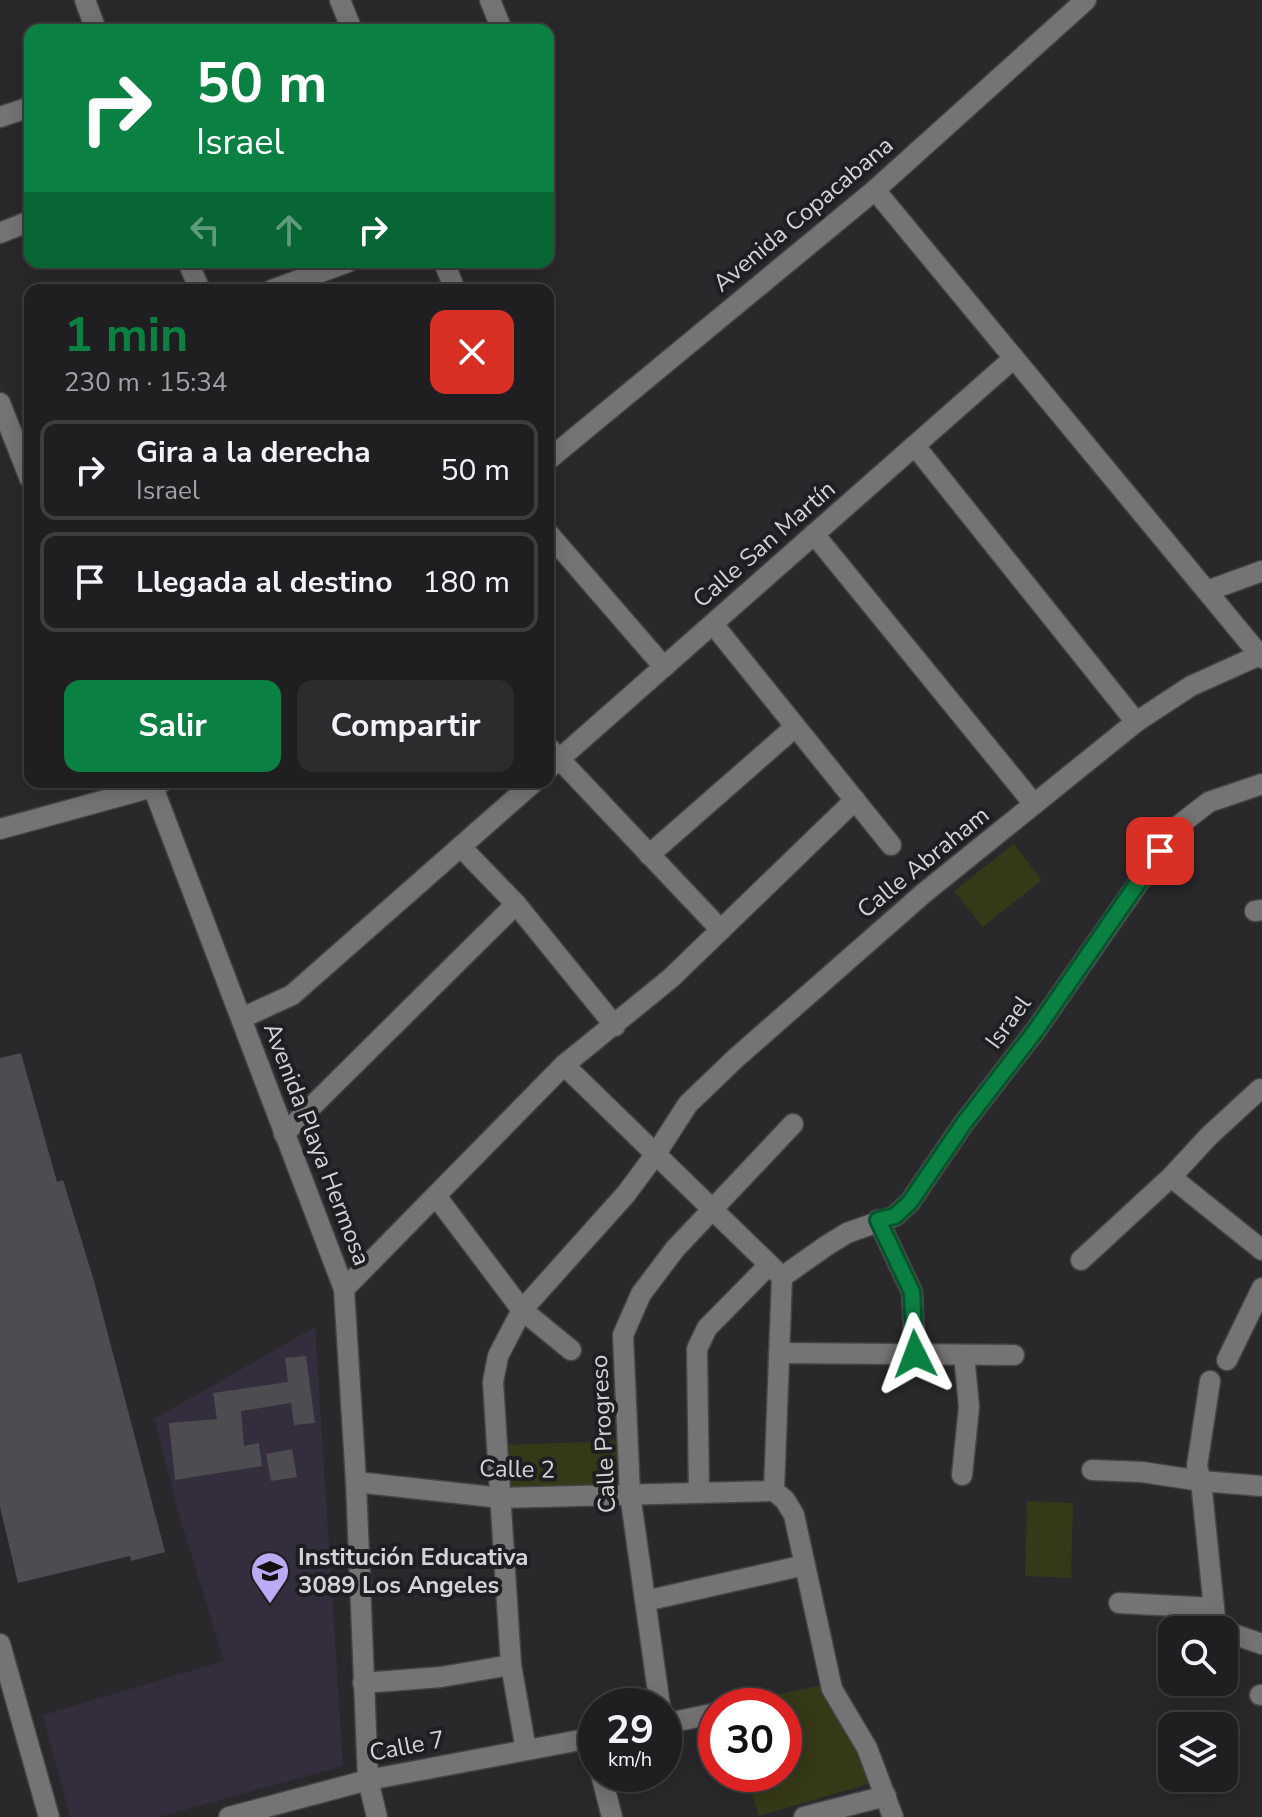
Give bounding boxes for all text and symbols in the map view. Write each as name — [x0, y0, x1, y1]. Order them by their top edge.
text: 50 m — [196, 45, 327, 122]
icon: right — [64, 56, 168, 160]
text: Israel — [196, 118, 284, 167]
street label: Avenida Copacabana — [706, 129, 900, 299]
icon: left — [183, 208, 227, 252]
icon: ahead — [267, 208, 311, 252]
icon: right — [351, 208, 395, 252]
text: 1 min — [64, 302, 188, 368]
button: close — [430, 310, 514, 394]
text: 230 m · 15:34 — [64, 365, 227, 400]
text: Gira a la derecha — [136, 432, 371, 473]
icon: right — [68, 448, 112, 492]
text: 50 m — [441, 450, 510, 491]
text: Israel — [136, 473, 200, 508]
street label: Calle San Martín — [686, 473, 842, 615]
icon: arrive — [68, 560, 112, 604]
text: Llegada al destino — [136, 562, 392, 603]
text: 180 m — [423, 562, 510, 603]
button: Salir — [64, 680, 281, 772]
button: Compartir — [297, 680, 514, 772]
street label: Calle Abraham — [850, 799, 996, 925]
pin — [1126, 817, 1194, 885]
icon: arrive — [1138, 829, 1182, 873]
street label: Israel — [978, 989, 1038, 1055]
street label: Avenida Playa Hermosa — [256, 1018, 378, 1270]
position arrow — [873, 1312, 957, 1396]
street label: Calle Progreso — [583, 1354, 623, 1514]
street label: Calle 2 — [479, 1452, 555, 1486]
place label: Institución Educativa 3089 Los Angeles — [298, 1541, 528, 1601]
school or university icon: Institución Educativa 3089 Los Angeles — [249, 1550, 291, 1605]
map controls — [1158, 1616, 1238, 1792]
button: search — [1158, 1616, 1238, 1696]
speed limit sign: 30 — [698, 1688, 802, 1792]
text: 29 — [606, 1703, 654, 1757]
button: layers — [1158, 1712, 1238, 1792]
street label: Calle 7 — [367, 1723, 447, 1769]
text: km/h — [608, 1746, 652, 1773]

